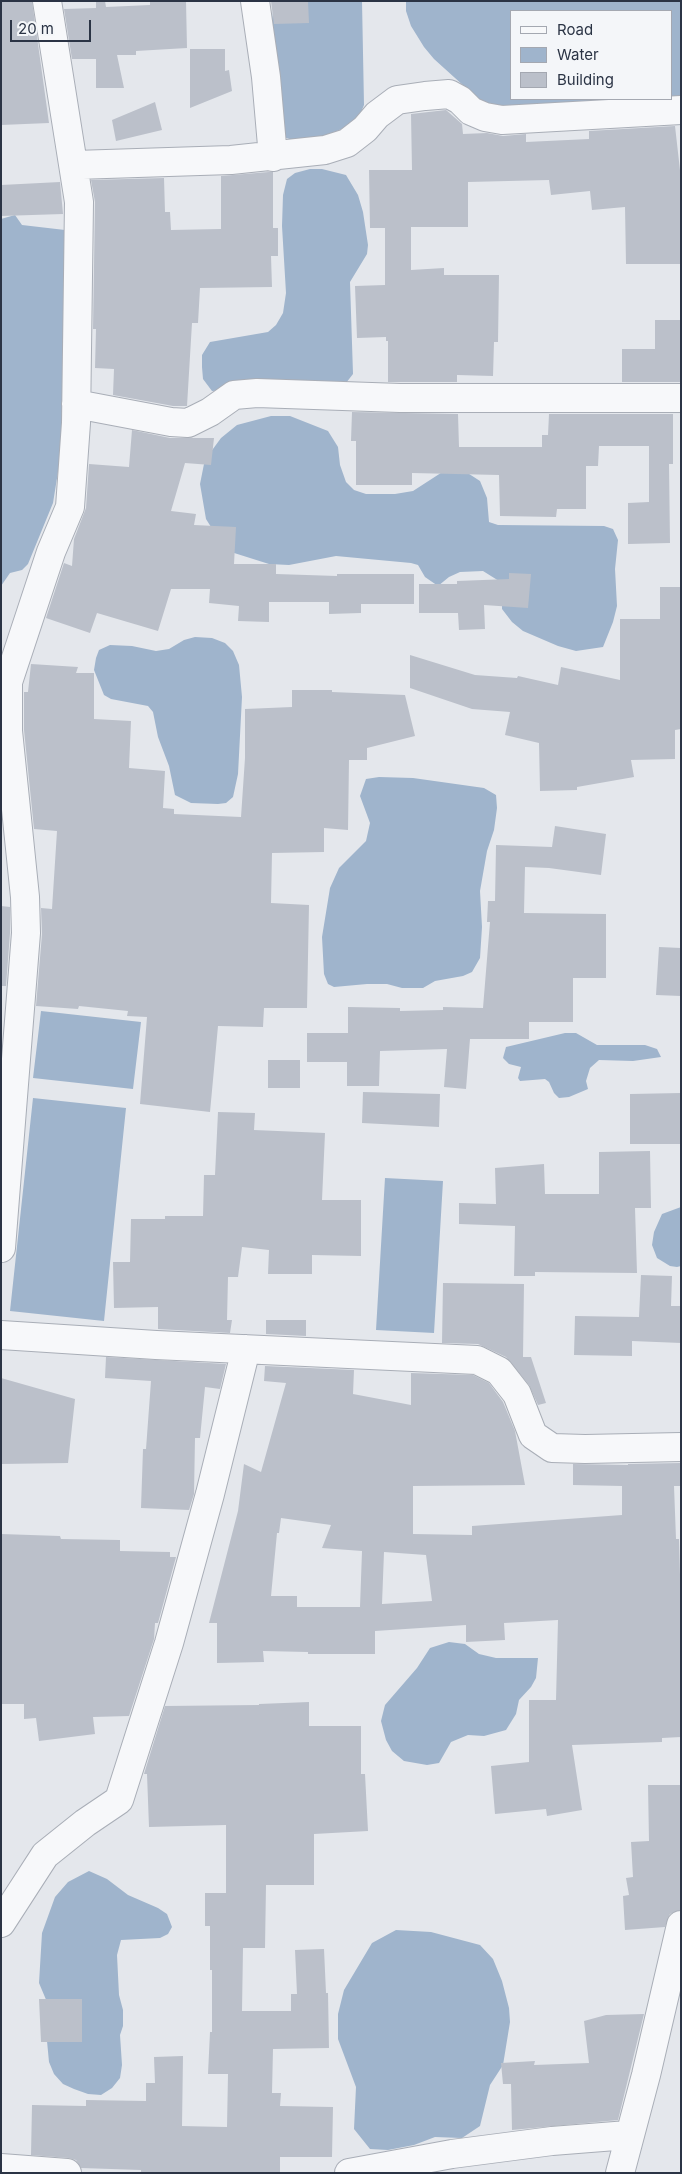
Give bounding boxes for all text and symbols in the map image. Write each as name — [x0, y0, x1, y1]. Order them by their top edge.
scale bar — [12, 10, 94, 42]
legend — [510, 10, 672, 100]
text: 20 m — [18, 19, 54, 38]
text: Road — [557, 20, 593, 39]
text: Water — [557, 45, 599, 64]
text: Building — [557, 70, 614, 89]

